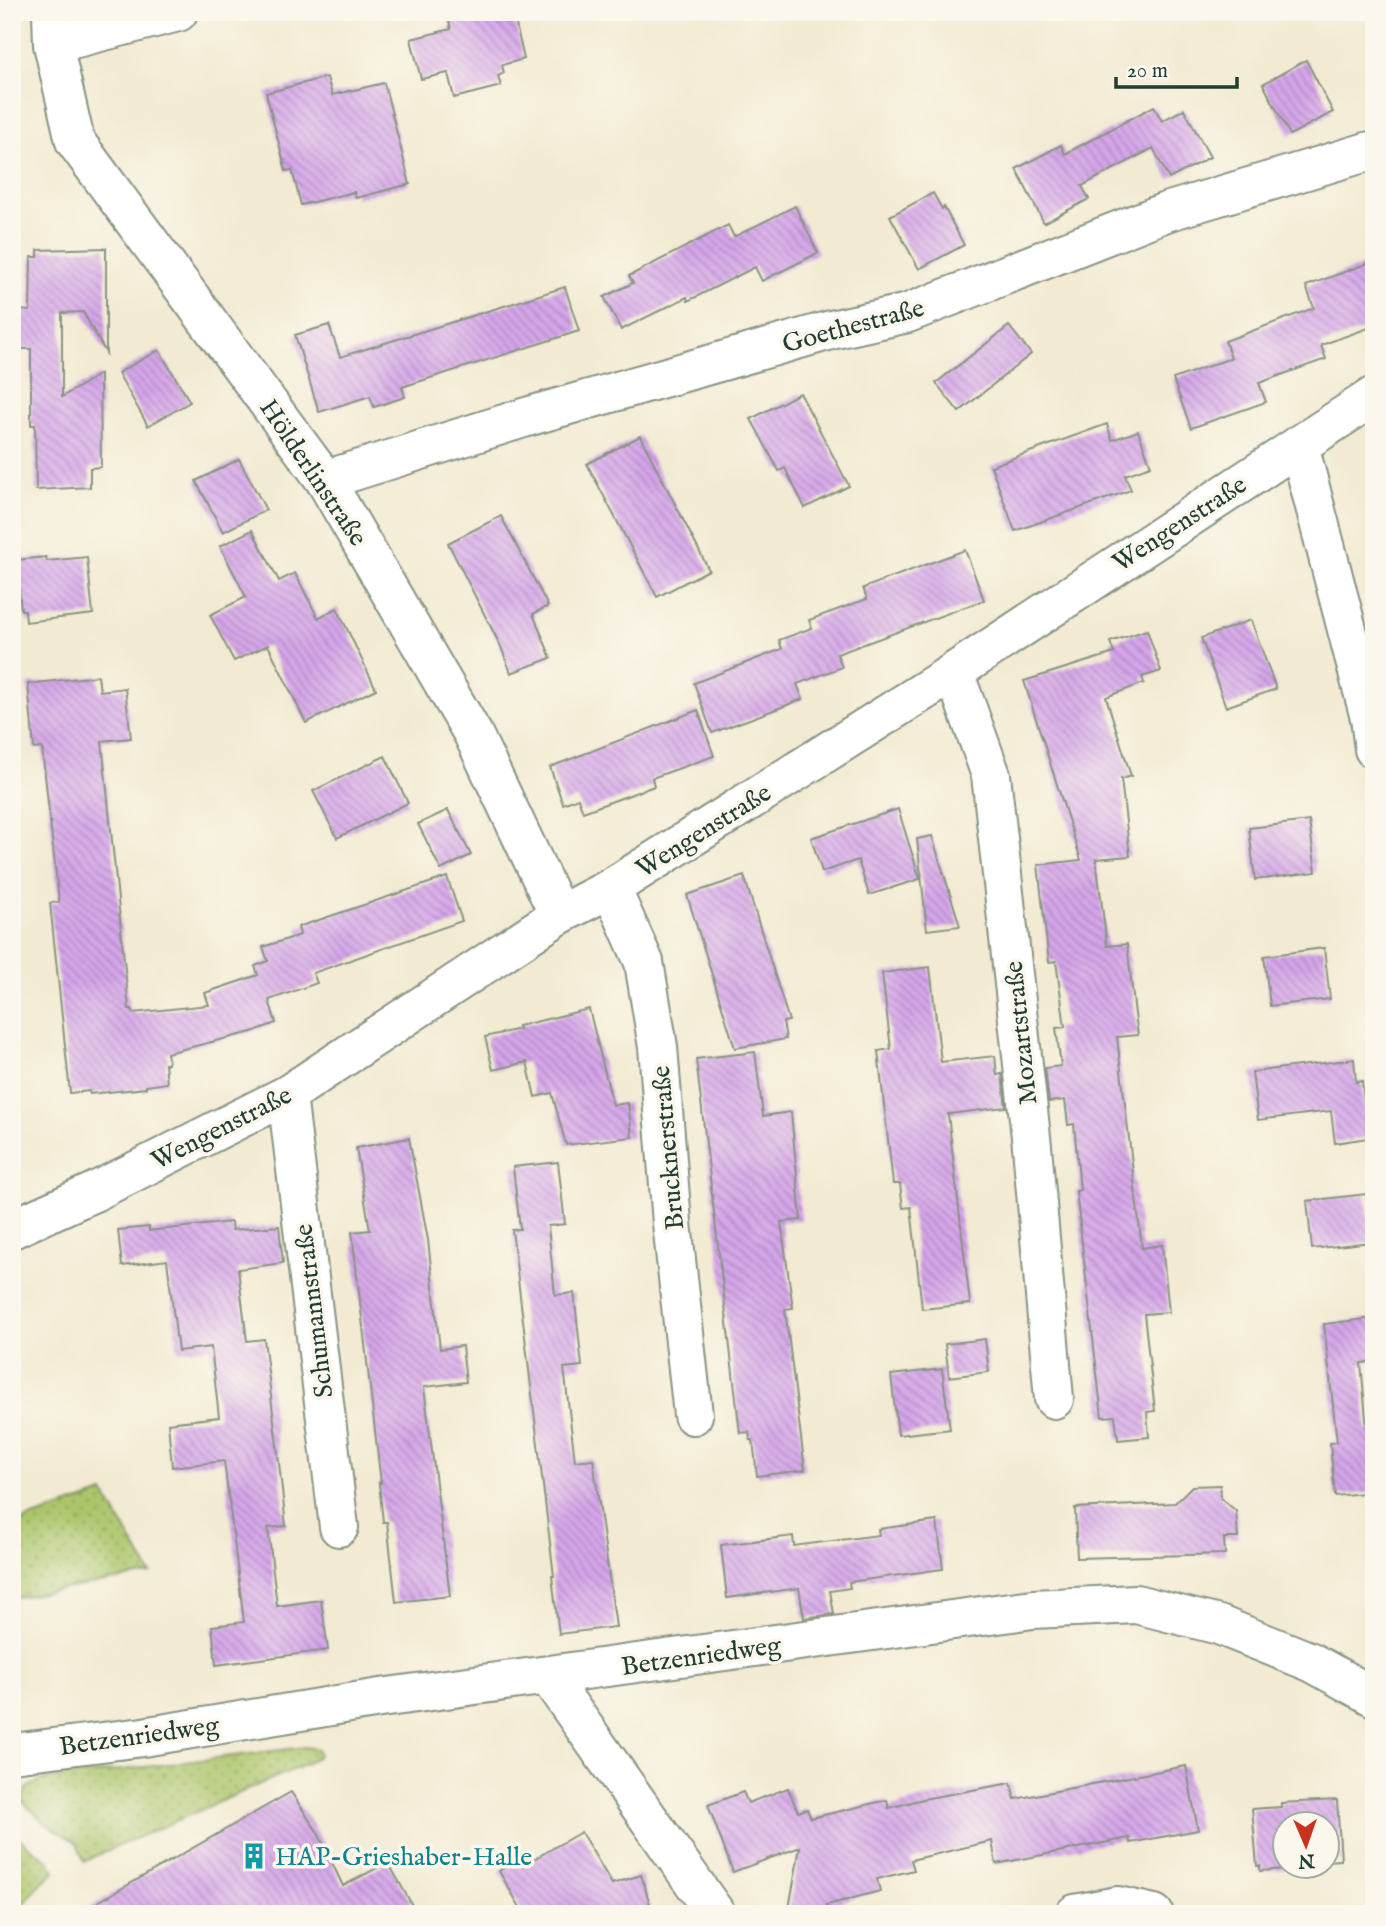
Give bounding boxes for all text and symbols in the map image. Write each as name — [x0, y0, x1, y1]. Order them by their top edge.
scale bar — [1116, 46, 1237, 90]
text: 20 m — [1127, 58, 1168, 85]
street label: Goethestraße — [779, 292, 928, 361]
street label: Hölderlinstraße — [251, 393, 374, 553]
street label: Wengenstraße — [1107, 469, 1253, 580]
street label: Wengenstraße — [630, 777, 778, 886]
street label: Mozartstraße — [998, 959, 1045, 1106]
street label: Brucknerstraße — [645, 1064, 692, 1231]
street label: Wengenstraße — [146, 1079, 298, 1178]
street label: Schumannstraße — [287, 1222, 342, 1400]
street label: Betzenriedweg — [619, 1629, 784, 1684]
street label: Betzenriedweg — [57, 1709, 222, 1764]
north arrow — [1270, 1811, 1340, 1881]
building icon: HAP-Grieshaber-Halle — [239, 1841, 269, 1871]
place label: HAP-Grieshaber-Halle — [275, 1841, 532, 1874]
text: N — [1297, 1848, 1316, 1872]

